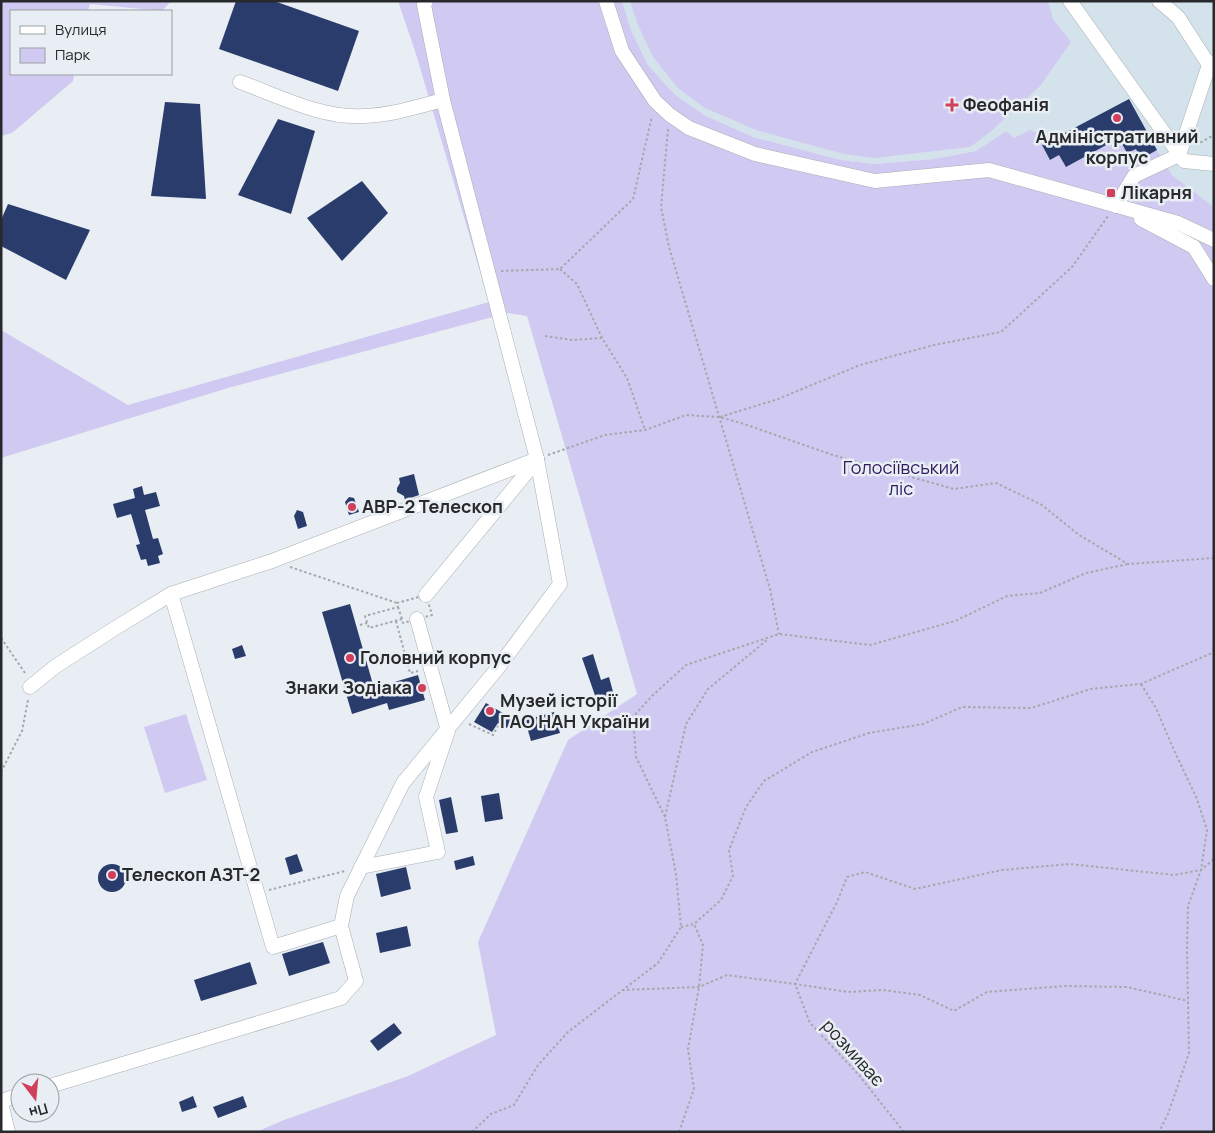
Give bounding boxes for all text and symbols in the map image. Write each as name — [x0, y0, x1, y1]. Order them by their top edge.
legend — [10, 10, 172, 75]
text: Вулиця — [55, 19, 107, 40]
text: Парк — [55, 44, 91, 65]
place label: Феофанія — [963, 92, 1049, 116]
marker: Феофанія — [945, 98, 959, 112]
marker: Адміністративний корпус — [1111, 112, 1123, 124]
place label: Адміністративний корпус — [1036, 124, 1198, 169]
place label: Лікарня — [1121, 180, 1192, 204]
marker: Лікарня — [1105, 187, 1117, 199]
park label: Голосіївський ліс — [843, 455, 959, 500]
place label: АВР-2 Телескоп — [362, 494, 503, 518]
marker: АВР-2 Телескоп — [346, 501, 358, 513]
place label: Головний корпус — [360, 645, 511, 669]
marker: Головний корпус — [344, 652, 356, 664]
place label: Знаки Зодіака — [285, 675, 412, 699]
marker: Знаки Зодіака — [416, 682, 428, 694]
place label: Музей історії ГАО НАН України — [500, 688, 650, 733]
marker: Музей історії ГАО НАН України — [484, 705, 496, 717]
place label: Телескоп АЗТ-2 — [122, 862, 260, 886]
marker: Телескоп АЗТ-2 — [106, 869, 118, 881]
street label: розмиває — [817, 1014, 890, 1091]
north arrow — [10, 1073, 60, 1123]
text: Пн — [27, 1099, 50, 1123]

